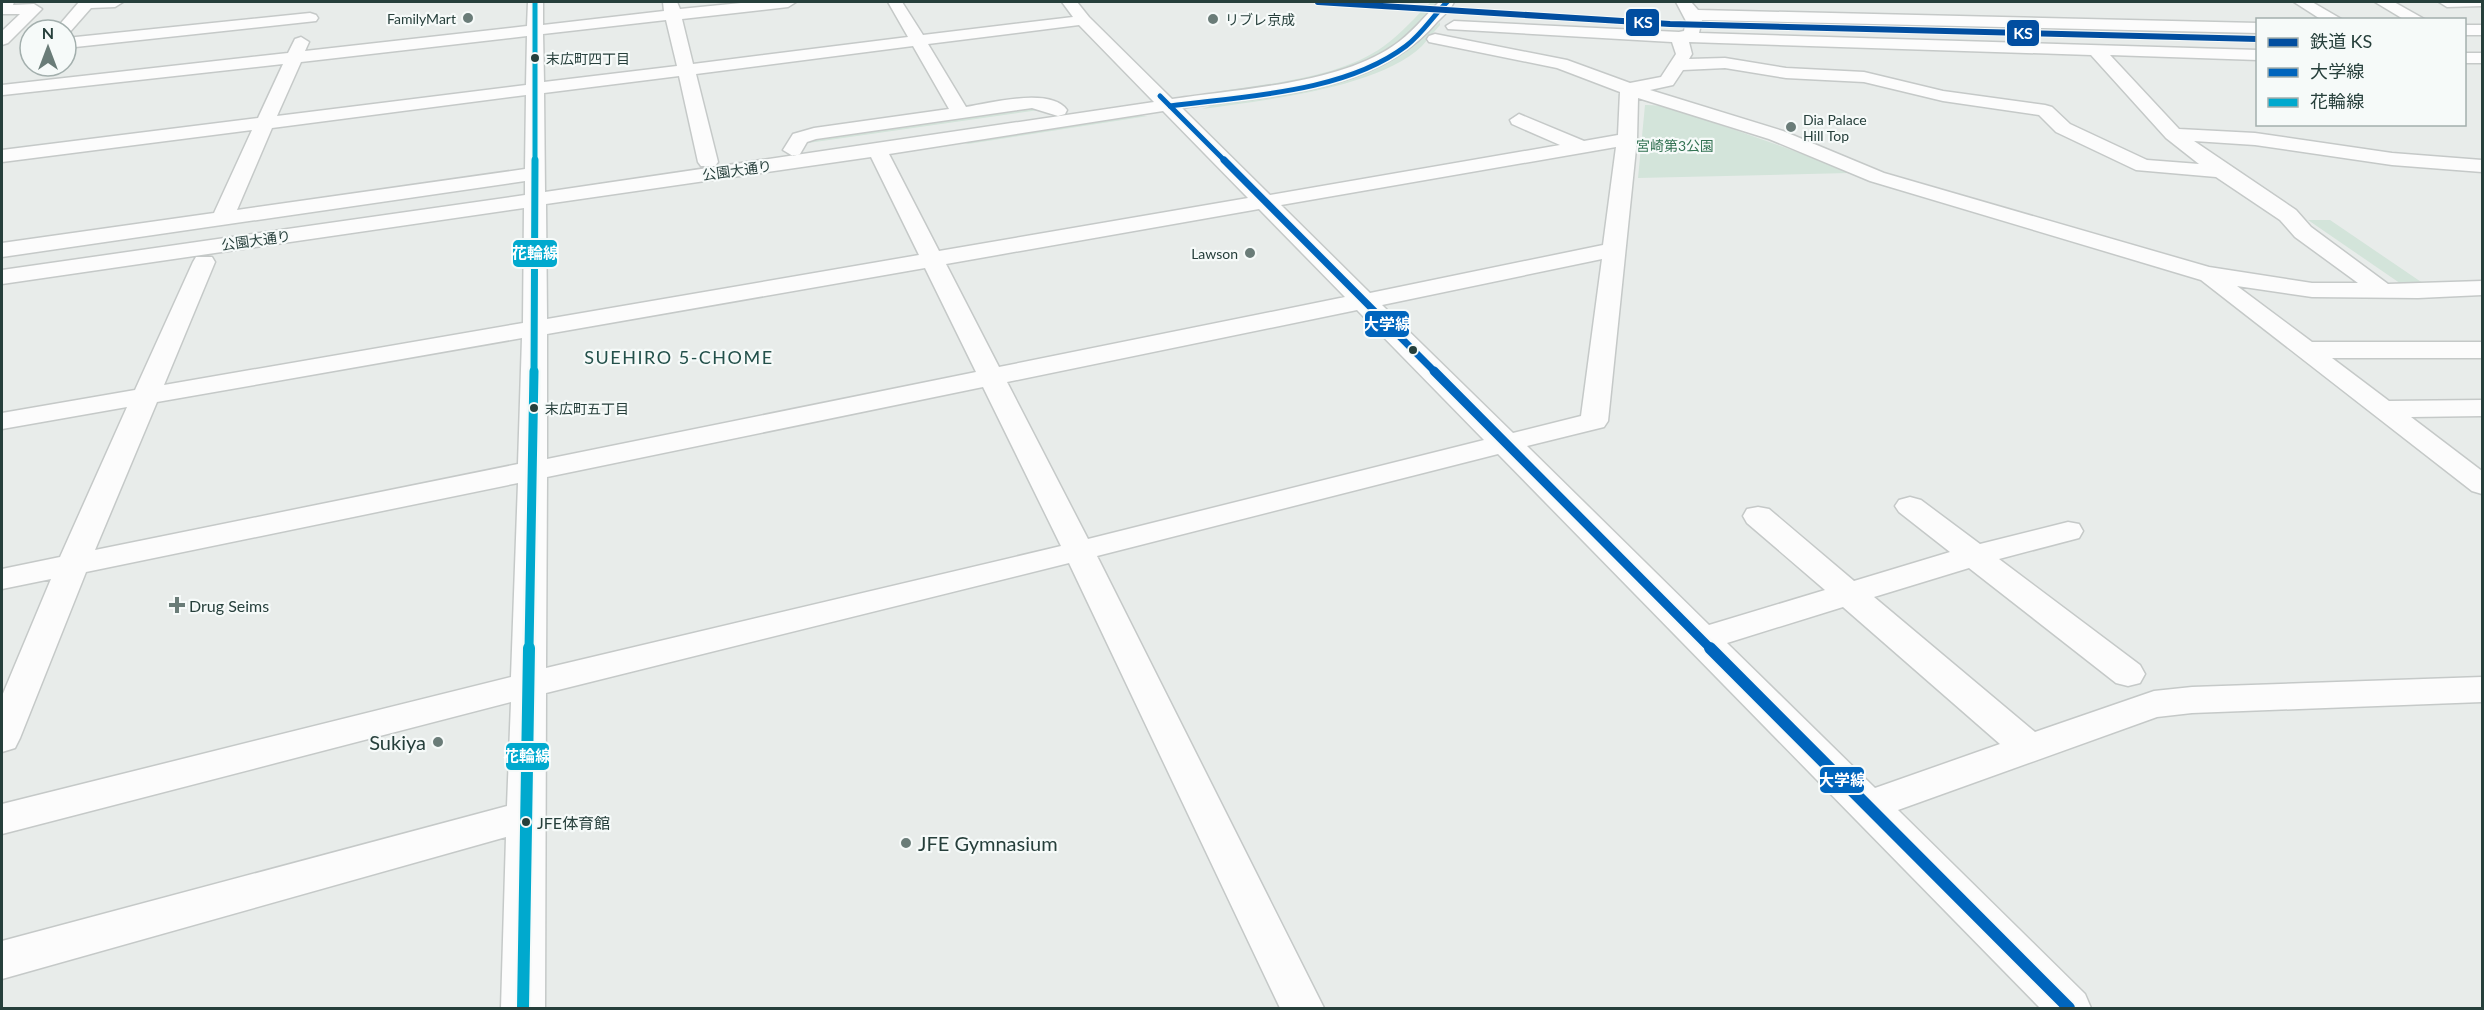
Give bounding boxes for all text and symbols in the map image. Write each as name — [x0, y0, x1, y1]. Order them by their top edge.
line badge: KS — [1625, 8, 1660, 37]
place label: FamilyMart — [387, 10, 456, 27]
marker: FamilyMart — [461, 11, 475, 25]
place label: リブレ京成 — [1225, 11, 1295, 28]
marker: リブレ京成 — [1206, 12, 1220, 26]
text: KS — [1633, 12, 1653, 31]
north arrow — [18, 18, 78, 78]
legend — [2256, 18, 2466, 126]
line badge: KS — [2006, 19, 2040, 47]
text: N — [42, 23, 54, 42]
text: KS — [2013, 23, 2033, 42]
text: 鉄道 KS — [2310, 30, 2372, 52]
place label: 末広町四丁目 — [546, 50, 630, 67]
marker: 末広町四丁目 — [529, 52, 541, 64]
text: 大学線 — [2310, 60, 2364, 82]
text: 花輪線 — [2310, 90, 2364, 112]
place label: Dia Palace Hill Top — [1803, 111, 1867, 144]
marker: Dia Palace Hill Top — [1784, 120, 1798, 134]
park label: 宮崎第3公園 — [1636, 137, 1714, 154]
street label: 公園大通り — [701, 157, 773, 183]
street label: 公園大通り — [220, 227, 292, 253]
line badge: 花輪線 — [512, 239, 558, 268]
text: 花輪線 — [511, 243, 559, 262]
place label: Lawson — [1191, 245, 1238, 262]
marker: Lawson — [1243, 246, 1257, 260]
line badge: 大学線 — [1364, 310, 1410, 338]
text: 大学線 — [1363, 314, 1411, 333]
unlabelled marker — [1407, 344, 1419, 356]
district label: SUEHIRO 5-CHOME — [584, 346, 774, 368]
place label: 末広町五丁目 — [545, 400, 629, 417]
marker: 末広町五丁目 — [528, 402, 540, 414]
place label: Drug Seims — [189, 596, 269, 615]
marker: Drug Seims — [170, 598, 184, 612]
place label: Sukiya — [369, 730, 426, 754]
marker: Sukiya — [431, 735, 445, 749]
line badge: 花輪線 — [505, 742, 550, 771]
text: 花輪線 — [503, 746, 551, 765]
line badge: 大学線 — [1819, 766, 1865, 794]
text: 大学線 — [1818, 770, 1866, 789]
place label: JFE体育館 — [537, 813, 610, 832]
marker: JFE体育館 — [520, 816, 532, 828]
place label: JFE Gymnasium — [918, 831, 1058, 855]
marker: JFE Gymnasium — [899, 836, 913, 850]

